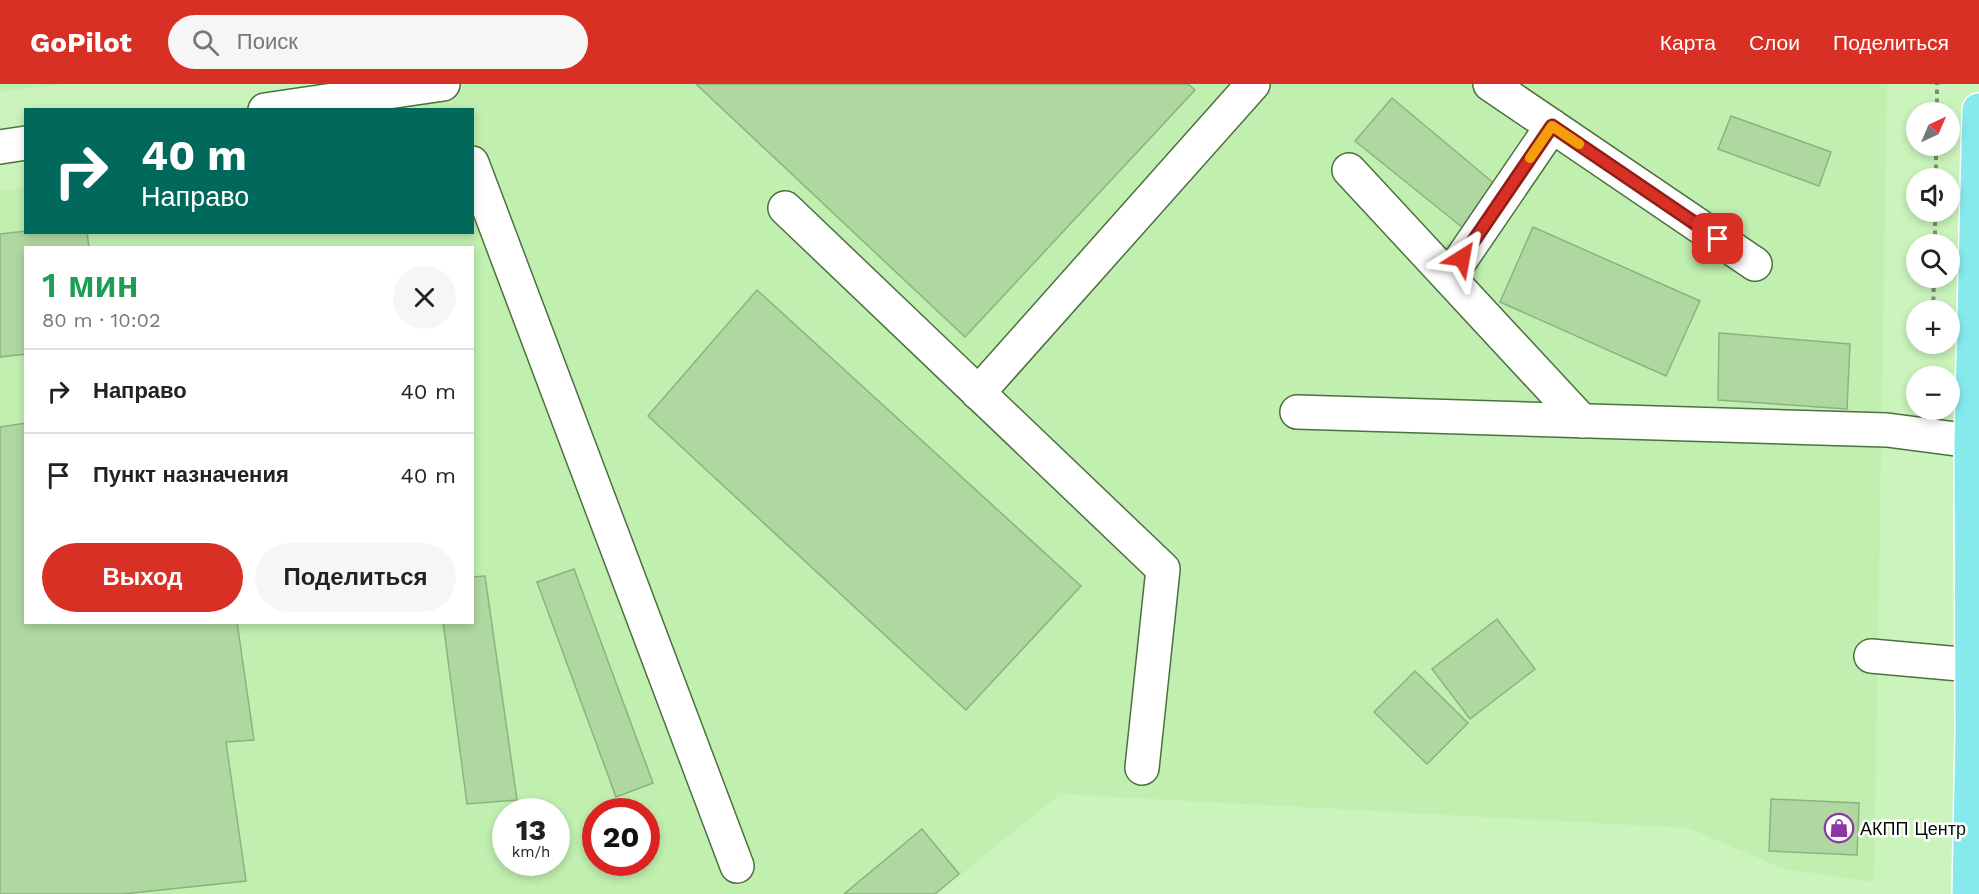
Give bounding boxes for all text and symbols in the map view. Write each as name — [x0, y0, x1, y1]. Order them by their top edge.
search box — [168, 15, 588, 69]
text: GoPilot — [30, 26, 132, 59]
icon: search — [189, 26, 222, 59]
text: Поиск — [237, 29, 298, 54]
text: Карта — [1660, 30, 1716, 55]
text: Слои — [1749, 30, 1800, 55]
text: Поделиться — [1833, 30, 1949, 55]
north arrow — [1906, 102, 1960, 156]
map controls — [1906, 102, 1960, 420]
text: 40 m — [141, 131, 247, 180]
icon: right — [42, 132, 120, 210]
button: sound — [1906, 168, 1960, 222]
text: Направо — [141, 181, 249, 213]
pin — [1692, 213, 1743, 264]
icon: arrive — [1701, 222, 1734, 255]
position arrow — [1430, 226, 1494, 290]
button: search — [1906, 234, 1960, 288]
text: 1 мин — [42, 264, 139, 306]
button: close — [393, 266, 456, 329]
button: + — [1906, 300, 1960, 354]
text: 80 m · 10:02 — [42, 308, 161, 332]
button: − — [1906, 366, 1960, 420]
icon: right — [42, 375, 75, 408]
text: Направо — [93, 378, 187, 403]
text: 40 m — [400, 379, 456, 404]
icon: arrive — [42, 459, 75, 492]
text: Пункт назначения — [93, 462, 289, 487]
text: 40 m — [400, 463, 456, 488]
button: Выход — [42, 543, 243, 612]
button: Поделиться — [255, 543, 456, 612]
speed limit sign: 20 — [582, 798, 660, 876]
text: 13 — [516, 812, 546, 847]
shop icon: АКПП Центр — [1823, 812, 1855, 844]
place label: АКПП Центр — [1860, 818, 1966, 839]
text: km/h — [512, 843, 550, 861]

